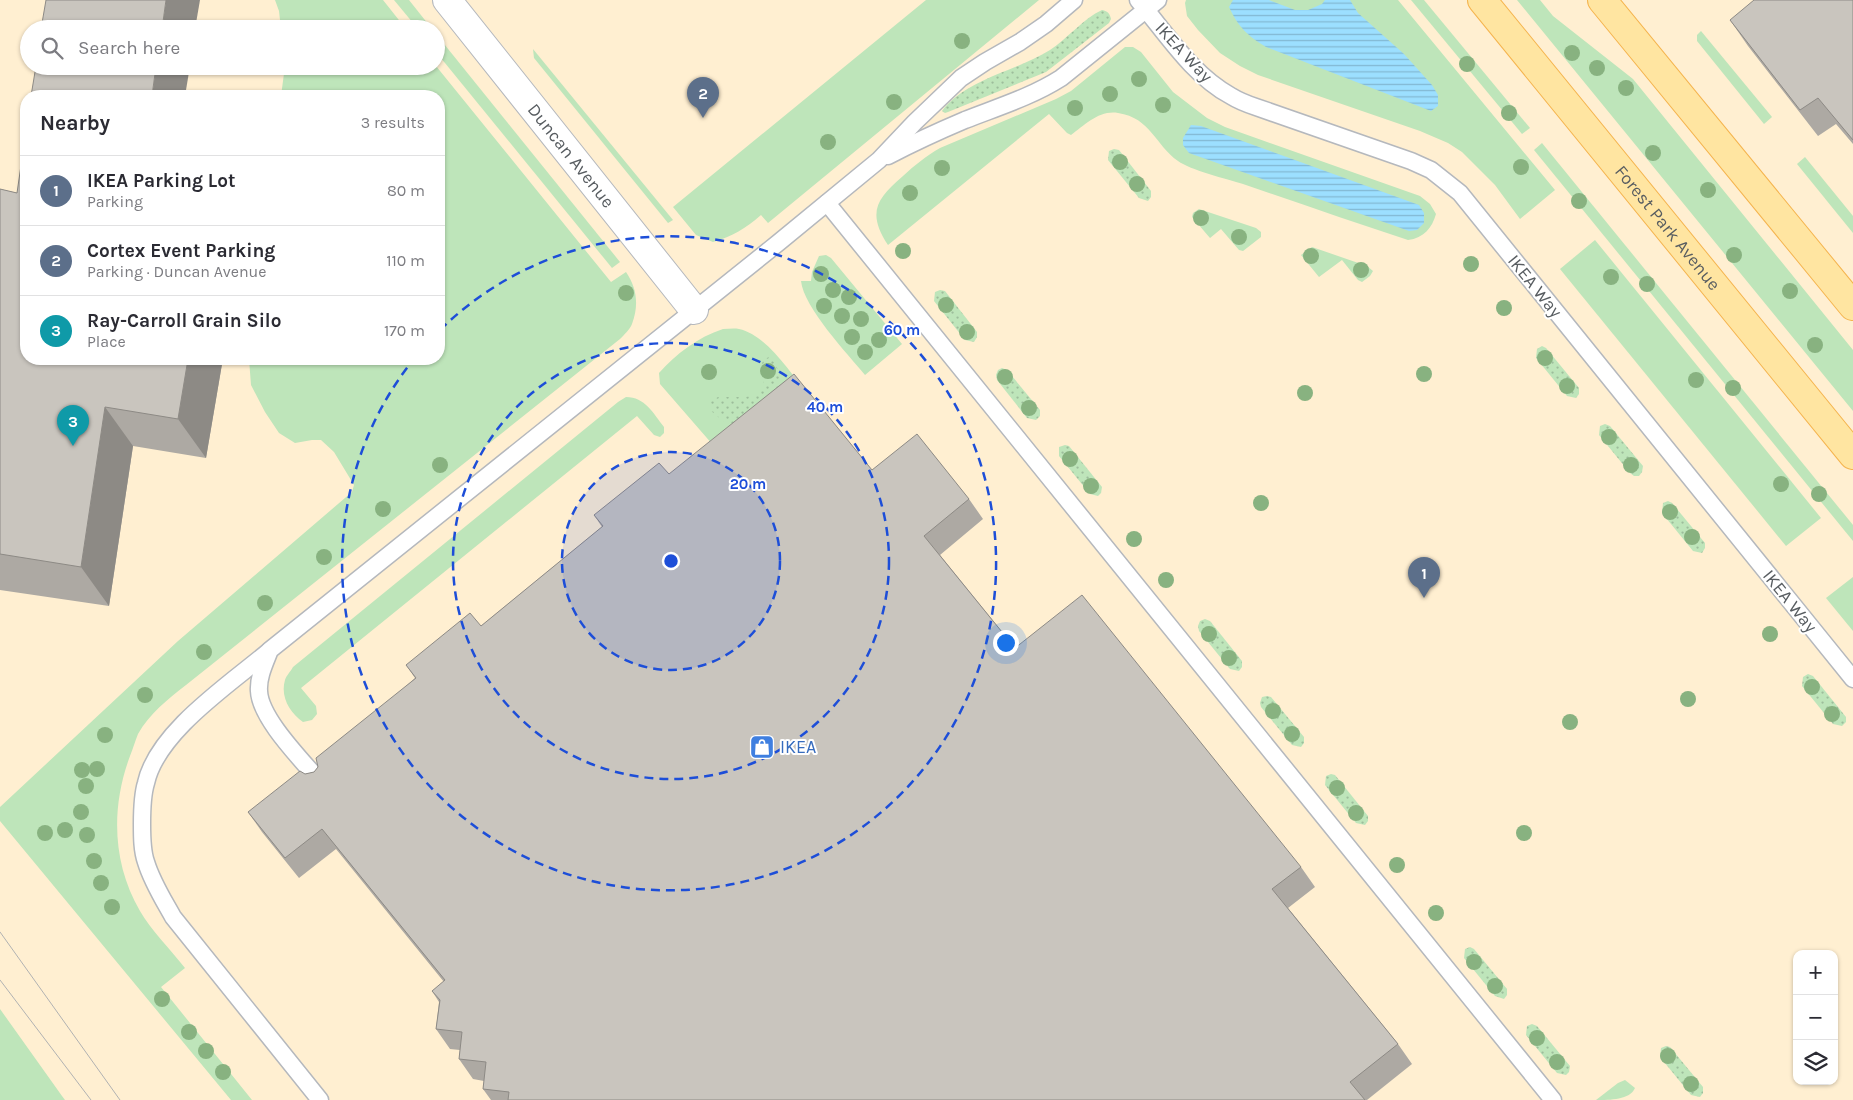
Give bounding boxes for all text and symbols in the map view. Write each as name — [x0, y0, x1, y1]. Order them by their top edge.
street label: IKEA Way — [1151, 17, 1218, 87]
search box — [20, 20, 445, 75]
icon: search — [38, 34, 66, 62]
text: Search here — [78, 37, 180, 59]
pin: 2 — [687, 77, 719, 118]
street label: Duncan Avenue — [523, 99, 619, 212]
text: Nearby — [40, 111, 110, 135]
text: 3 results — [361, 113, 425, 132]
street label: Forest Park Avenue — [1610, 161, 1725, 295]
text: IKEA Parking Lot — [87, 170, 235, 192]
text: 1 — [53, 181, 59, 200]
text: 80 m — [387, 181, 425, 200]
text: Parking — [87, 192, 143, 211]
text: Cortex Event Parking — [87, 240, 275, 262]
street label: IKEA Way — [1503, 250, 1567, 322]
text: 2 — [51, 251, 61, 270]
text: 110 m — [386, 251, 425, 270]
text: Parking · Duncan Avenue — [87, 262, 266, 281]
text: Ray-Carroll Grain Silo — [87, 310, 281, 332]
text: 3 — [51, 321, 61, 340]
text: 170 m — [384, 321, 425, 340]
text: 60 m — [884, 321, 920, 339]
text: Place — [87, 332, 126, 351]
text: 40 m — [807, 398, 843, 416]
pin: 3 — [57, 405, 89, 446]
text: 20 m — [730, 475, 766, 493]
centre of rings — [662, 552, 680, 570]
pin: 1 — [1408, 557, 1440, 598]
street label: IKEA Way — [1758, 565, 1822, 637]
your location — [993, 630, 1019, 656]
shop icon: IKEA — [749, 734, 775, 760]
place label: IKEA — [780, 736, 816, 758]
map controls — [1793, 950, 1838, 1085]
button: + — [1793, 950, 1838, 995]
button: − — [1793, 995, 1838, 1040]
button: layers — [1793, 1040, 1838, 1085]

